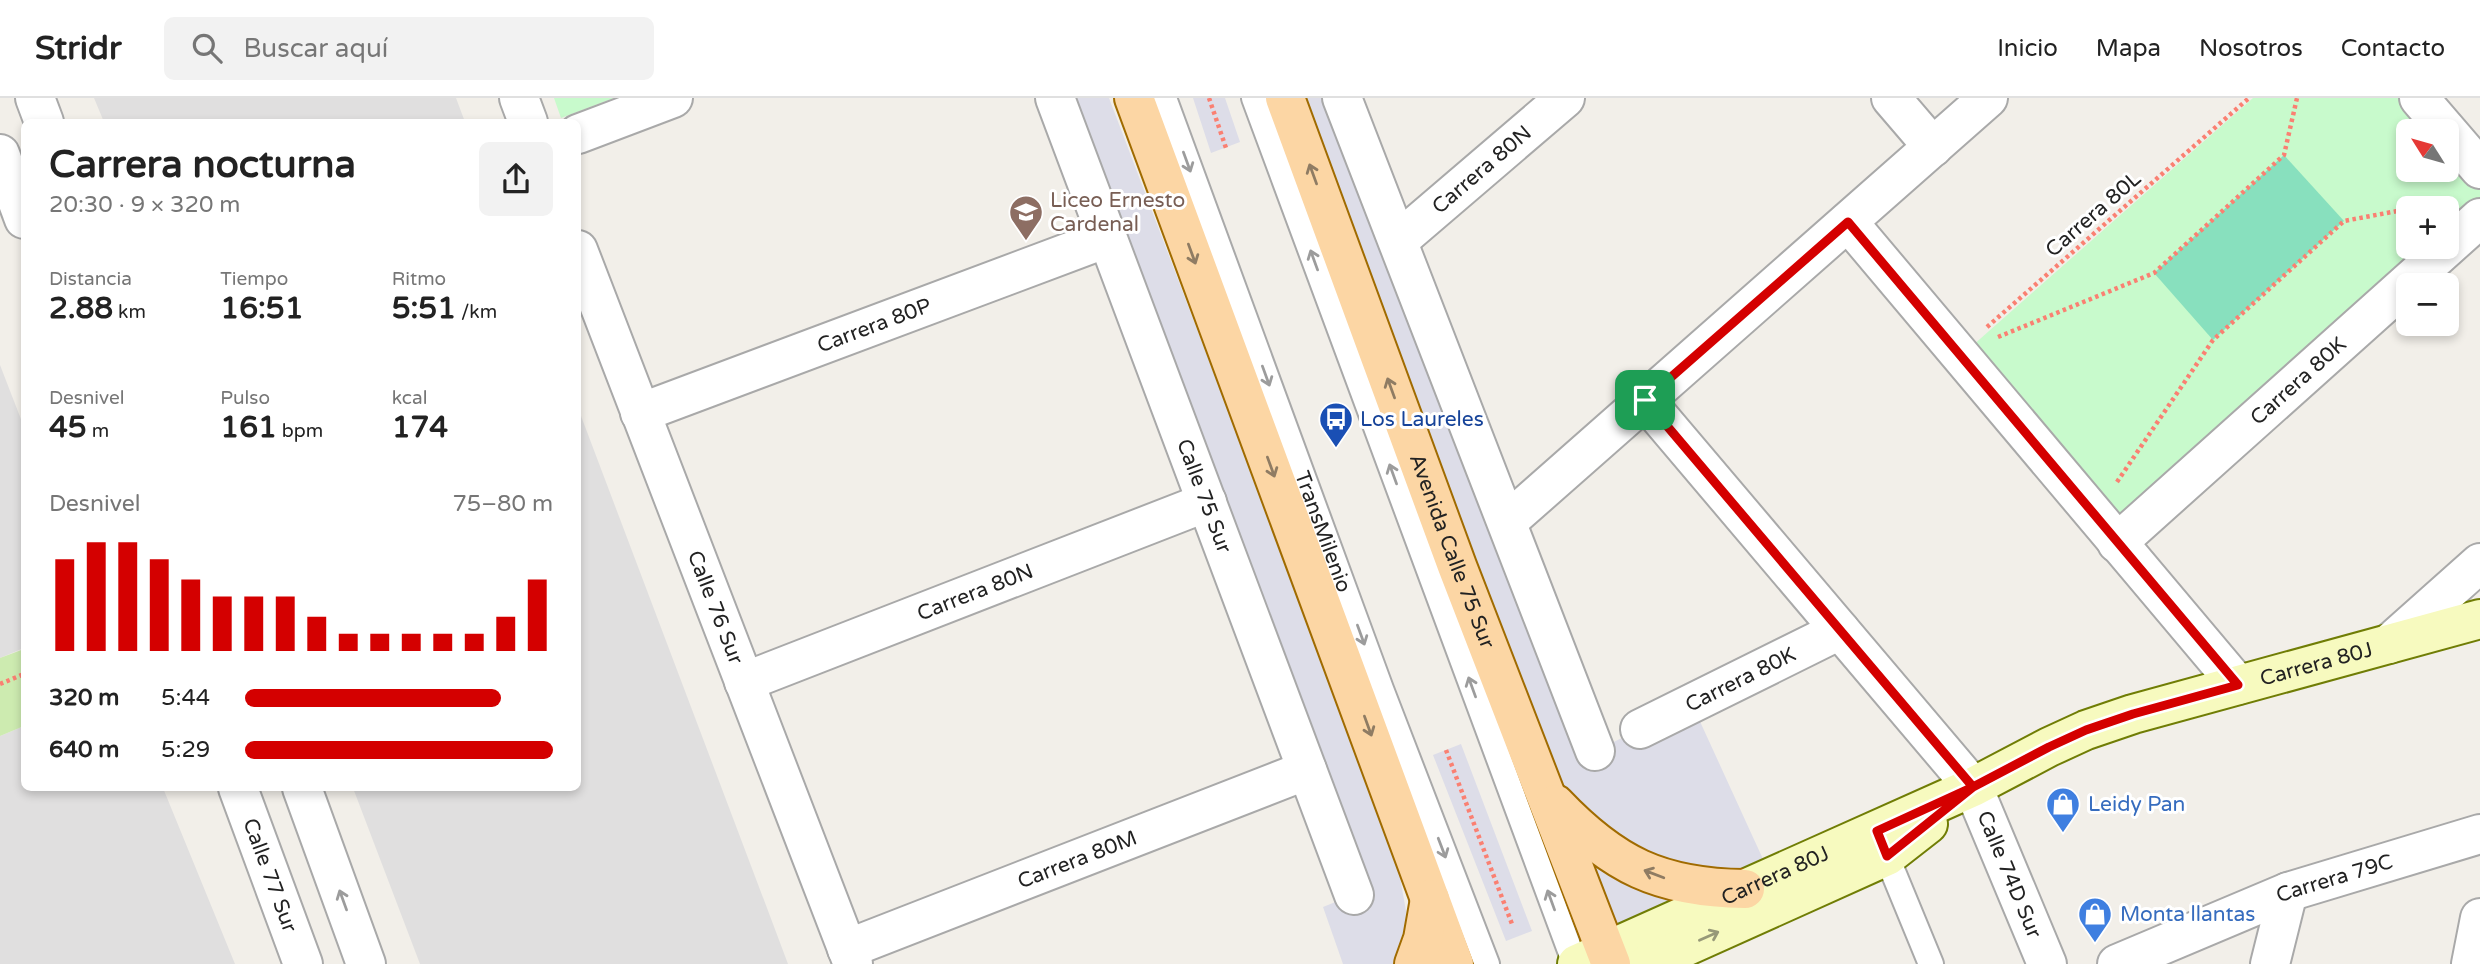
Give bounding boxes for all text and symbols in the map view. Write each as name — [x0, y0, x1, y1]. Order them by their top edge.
search box — [164, 17, 654, 80]
text: Stridr — [35, 29, 122, 68]
icon: search — [188, 29, 226, 67]
text: Buscar aquí — [244, 33, 388, 64]
text: Inicio — [1997, 34, 2058, 63]
text: Mapa — [2096, 34, 2161, 63]
text: Nosotros — [2199, 34, 2303, 63]
text: Contacto — [2341, 34, 2445, 63]
north arrow — [2396, 119, 2459, 182]
map controls — [2396, 119, 2459, 336]
street label: Carrera 80N — [1427, 120, 1537, 219]
text: Carrera nocturna — [49, 142, 356, 188]
button: share — [479, 142, 553, 216]
one-way arrow — [1182, 151, 1194, 173]
one-way arrow — [1306, 164, 1318, 186]
street label: Carrera 80L — [2041, 166, 2146, 262]
place label: Liceo Ernesto Cardenal — [1050, 188, 1185, 237]
text: 20:30 · 9 × 320 m — [49, 191, 240, 219]
school or university icon: Liceo Ernesto Cardenal — [1007, 193, 1045, 242]
button: + — [2396, 196, 2459, 259]
one-way arrow — [1187, 242, 1199, 264]
one-way arrow — [1306, 250, 1319, 272]
text: Distancia — [49, 268, 132, 290]
text: Tiempo — [220, 268, 288, 290]
text: Ritmo — [392, 268, 446, 290]
button: − — [2396, 273, 2459, 336]
text: 2.88 — [49, 290, 113, 327]
text: 16:51 — [220, 290, 304, 327]
text: 5:51 — [392, 290, 456, 327]
street label: Carrera 80P — [814, 293, 935, 358]
text: km — [113, 301, 146, 323]
text: /km — [456, 301, 497, 323]
street label: Carrera 80K — [2245, 332, 2351, 431]
one-way arrow — [1261, 364, 1273, 386]
pin — [1615, 370, 1675, 430]
one-way arrow — [1384, 377, 1396, 399]
icon: arrive — [1626, 381, 1664, 419]
text: Desnivel — [49, 387, 125, 409]
text: Pulso — [220, 387, 270, 409]
text: kcal — [392, 387, 427, 409]
bus stop icon: Los Laureles — [1317, 400, 1355, 449]
place label: Los Laureles — [1360, 407, 1484, 432]
text: 45 — [49, 409, 87, 446]
text: 161 — [220, 409, 277, 446]
text: 174 — [392, 409, 448, 446]
text: m — [87, 420, 109, 442]
text: bpm — [277, 420, 323, 442]
street label: Calle 75 Sur — [1171, 436, 1237, 557]
street label: Avenida Calle 75 Sur — [1404, 450, 1500, 652]
one-way arrow — [1266, 456, 1279, 477]
one-way arrow — [1386, 463, 1398, 485]
street label: TransMilenio — [1289, 468, 1356, 596]
text: Desnivel — [49, 490, 140, 518]
text: 75–80 m — [452, 490, 553, 518]
street label: Calle 76 Sur — [682, 547, 748, 668]
street label: Carrera 80N — [914, 559, 1037, 626]
one-way arrow — [1356, 624, 1368, 646]
street label: Carrera 80J — [2257, 637, 2375, 692]
street label: Carrera 80K — [1681, 642, 1800, 718]
one-way arrow — [1465, 676, 1477, 698]
text: 320 m — [49, 684, 119, 712]
text: 5:44 — [161, 684, 210, 712]
one-way arrow — [1362, 715, 1375, 737]
text: 640 m — [49, 736, 119, 764]
text: 5:29 — [161, 736, 210, 764]
shop icon: Leidy Pan — [2044, 785, 2082, 834]
place label: Leidy Pan — [2088, 792, 2185, 817]
street label: Calle 74D Sur — [1971, 807, 2047, 942]
street label: Calle 77 Sur — [237, 815, 302, 936]
street label: Carrera 80M — [1014, 825, 1141, 894]
one-way arrow — [1436, 836, 1449, 858]
street label: Carrera 80J — [1717, 841, 1833, 911]
street label: Carrera 79C — [2273, 849, 2396, 909]
one-way arrow — [1644, 867, 1666, 880]
one-way arrow — [336, 889, 348, 911]
one-way arrow — [1544, 890, 1557, 912]
shop icon: Monta llantas — [2076, 895, 2114, 944]
place label: Monta llantas — [2120, 902, 2255, 927]
one-way arrow — [1698, 929, 1719, 942]

